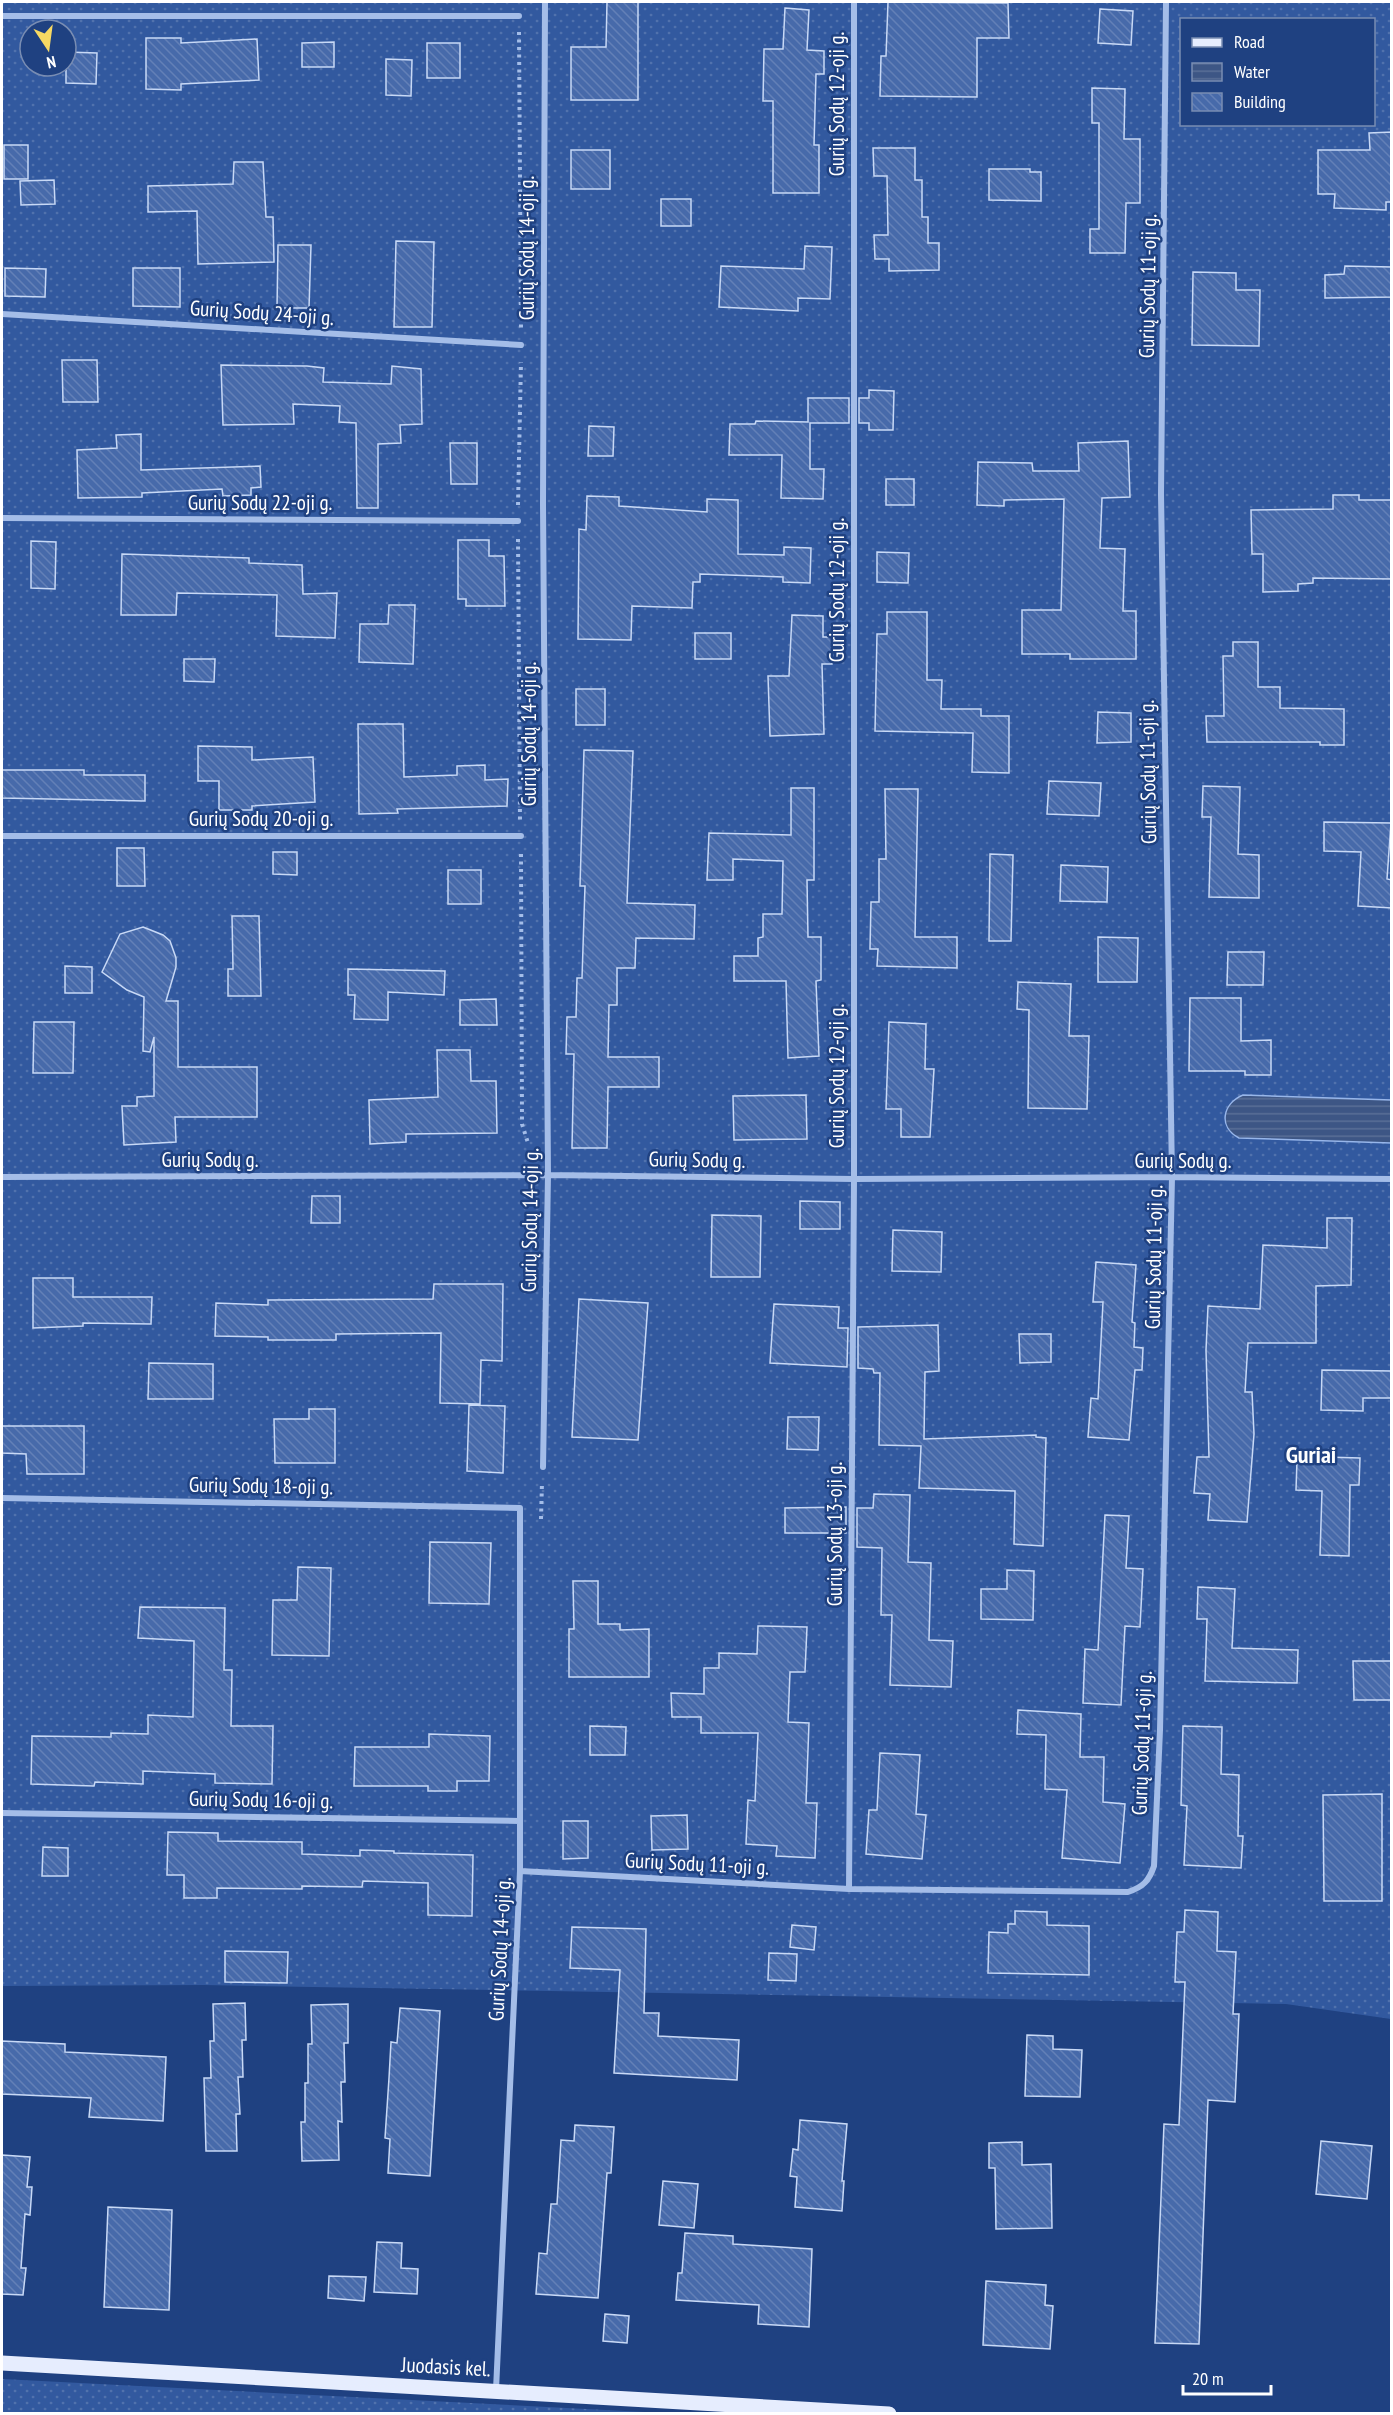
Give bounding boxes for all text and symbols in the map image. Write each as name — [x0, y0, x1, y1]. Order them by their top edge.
north arrow — [18, 18, 78, 78]
legend — [1180, 18, 1375, 126]
text: Road — [1234, 30, 1265, 53]
street label: Gurių Sodų 12-oji g. — [823, 32, 850, 176]
text: N — [45, 52, 58, 73]
text: Water — [1234, 60, 1270, 83]
text: Building — [1234, 90, 1286, 113]
street label: Gurių Sodų 14-oji g. — [513, 176, 540, 320]
street label: Gurių Sodų 11-oji g. — [1133, 214, 1162, 358]
street label: Gurių Sodų 24-oji g. — [189, 294, 335, 331]
street label: Gurių Sodų 22-oji g. — [188, 489, 332, 516]
street label: Gurių Sodų 12-oji g. — [823, 518, 850, 662]
street label: Gurių Sodų 14-oji g. — [515, 662, 542, 806]
street label: Gurių Sodų 11-oji g. — [1133, 700, 1162, 844]
street label: Gurių Sodų 20-oji g. — [189, 805, 333, 832]
street label: Gurių Sodų 12-oji g. — [823, 1004, 850, 1148]
street label: Gurių Sodų g. — [648, 1145, 746, 1174]
street label: Gurių Sodų g. — [162, 1146, 258, 1173]
street label: Gurių Sodų g. — [1135, 1147, 1231, 1174]
street label: Gurių Sodų 14-oji g. — [515, 1148, 544, 1292]
street label: Gurių Sodų 11-oji g. — [1139, 1185, 1168, 1329]
district label: Guriai — [1286, 1439, 1336, 1470]
street label: Gurių Sodų 13-oji g. — [821, 1462, 848, 1606]
street label: Gurių Sodų 18-oji g. — [189, 1471, 333, 1500]
street label: Gurių Sodų 11-oji g. — [1125, 1670, 1158, 1816]
street label: Gurių Sodų 16-oji g. — [189, 1785, 333, 1814]
street label: Gurių Sodų 11-oji g. — [624, 1846, 770, 1881]
street label: Gurių Sodų 14-oji g. — [482, 1876, 517, 2022]
street label: Juodasis kel. — [400, 2351, 491, 2382]
scale bar — [1183, 2358, 1272, 2396]
text: 20 m — [1192, 2367, 1224, 2390]

